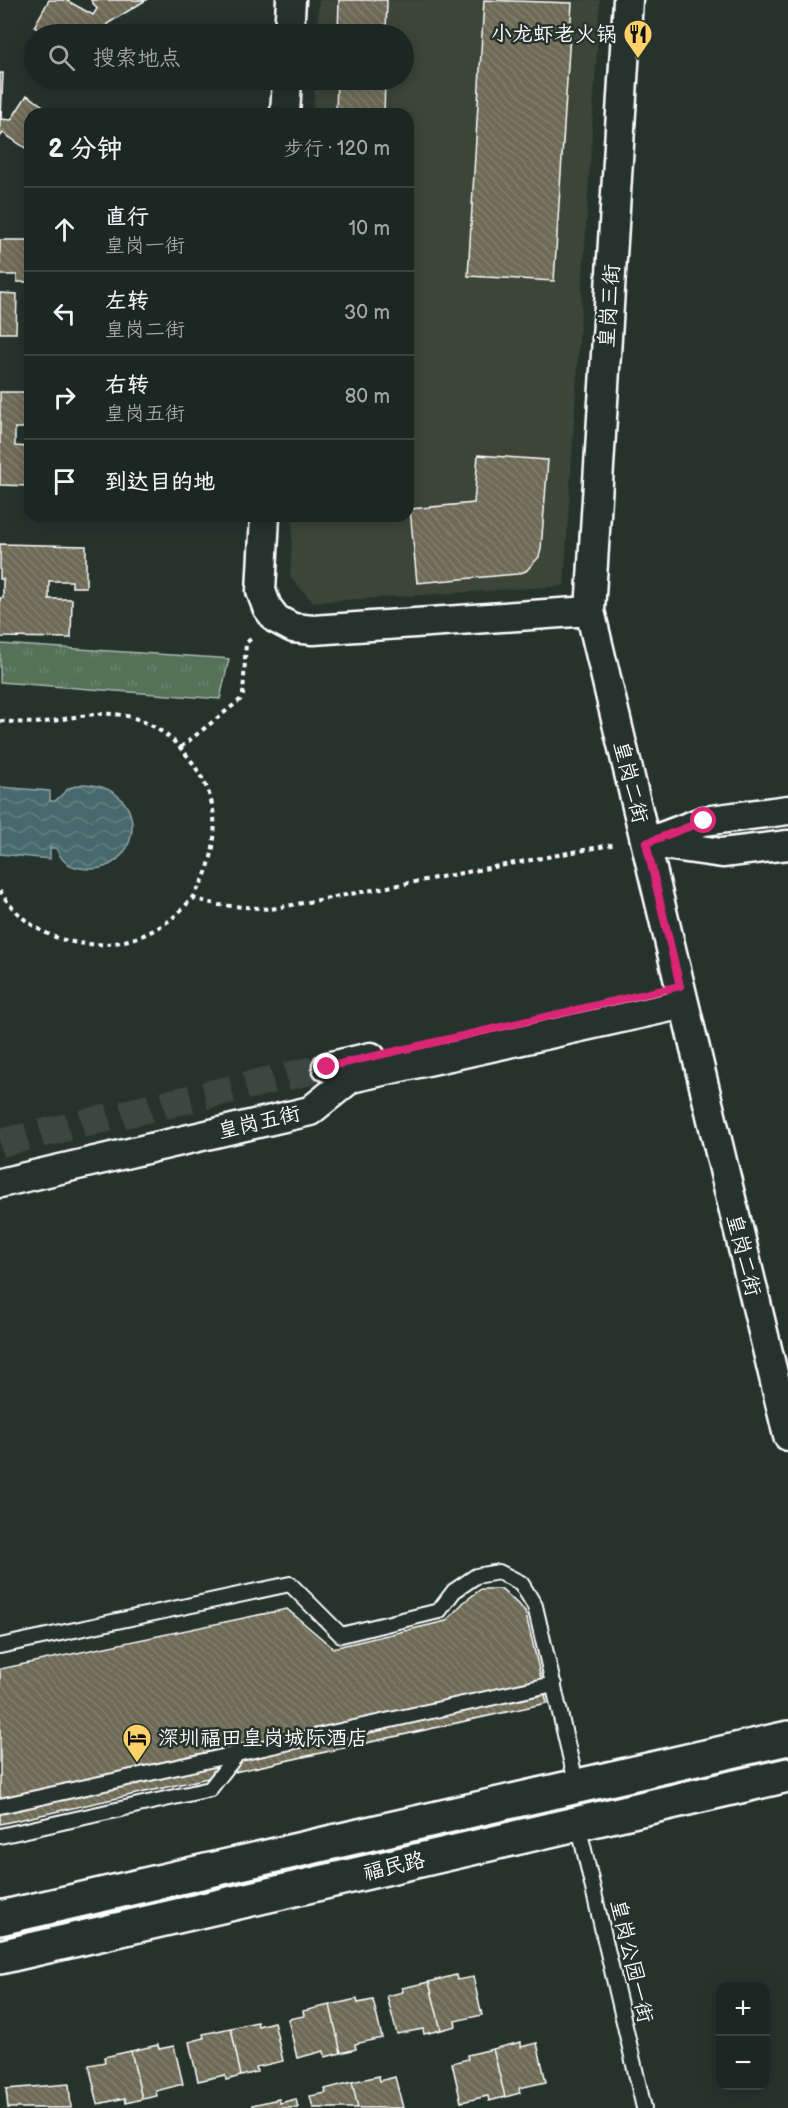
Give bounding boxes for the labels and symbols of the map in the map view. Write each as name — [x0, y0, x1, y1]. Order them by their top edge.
restaurant icon: 小龙虾老火锅 — [622, 18, 654, 60]
place label: 小龙虾老火锅 — [491, 22, 617, 47]
street label: 皇岗三街 — [594, 263, 625, 349]
street label: 皇岗二街 — [608, 738, 653, 826]
route start — [690, 807, 716, 833]
route end — [313, 1053, 339, 1079]
street label: 皇岗五街 — [215, 1101, 303, 1144]
street label: 皇岗二街 — [721, 1211, 766, 1299]
hotel icon: 深圳福田皇岗城际酒店 — [121, 1722, 153, 1764]
place label: 深圳福田皇岗城际酒店 — [158, 1726, 368, 1751]
street label: 福民路 — [361, 1847, 428, 1886]
street label: 皇岗公园一街 — [605, 1897, 658, 2025]

